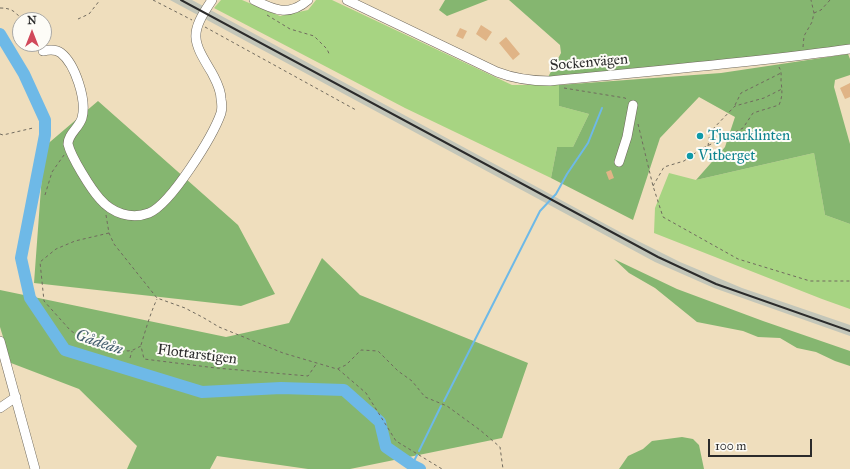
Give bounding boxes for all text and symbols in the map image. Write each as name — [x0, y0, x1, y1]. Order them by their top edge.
north arrow — [12, 12, 52, 52]
text: N — [27, 14, 37, 27]
street label: Sockenvägen — [549, 51, 629, 75]
place label: Tjusarklinten — [708, 127, 790, 145]
marker: Tjusarklinten — [695, 131, 705, 141]
place label: Vitberget — [698, 147, 755, 165]
marker: Vitberget — [685, 151, 695, 161]
water label: Gådeån — [73, 326, 125, 360]
street label: Flottarstigen — [156, 341, 238, 369]
scale bar — [710, 431, 814, 457]
text: 100 m — [715, 439, 746, 453]

